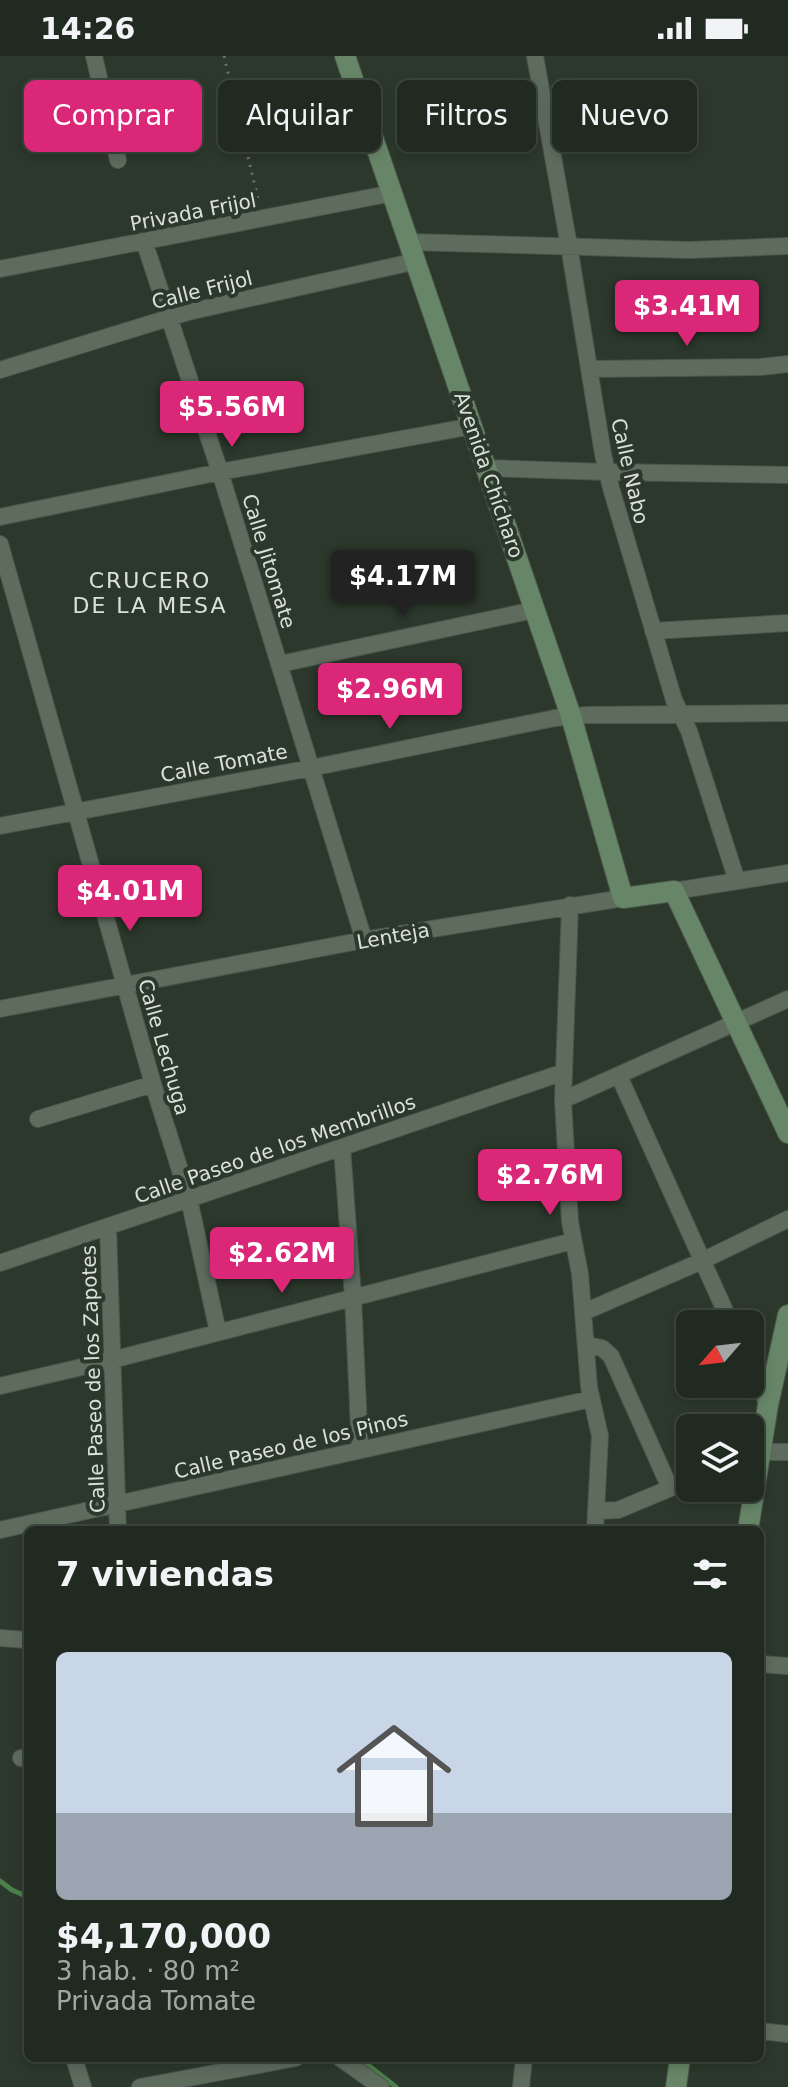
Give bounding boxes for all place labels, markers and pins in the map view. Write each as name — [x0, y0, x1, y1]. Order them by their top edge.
pin: $3.41M — [622, 280, 752, 348]
pin: $5.56M — [167, 381, 297, 449]
pin: $4.17M — [338, 550, 468, 618]
pin: $2.96M — [325, 663, 455, 731]
pin: $4.01M — [65, 865, 195, 933]
pin: $2.76M — [485, 1149, 615, 1217]
pin: $2.62M — [217, 1227, 347, 1295]

